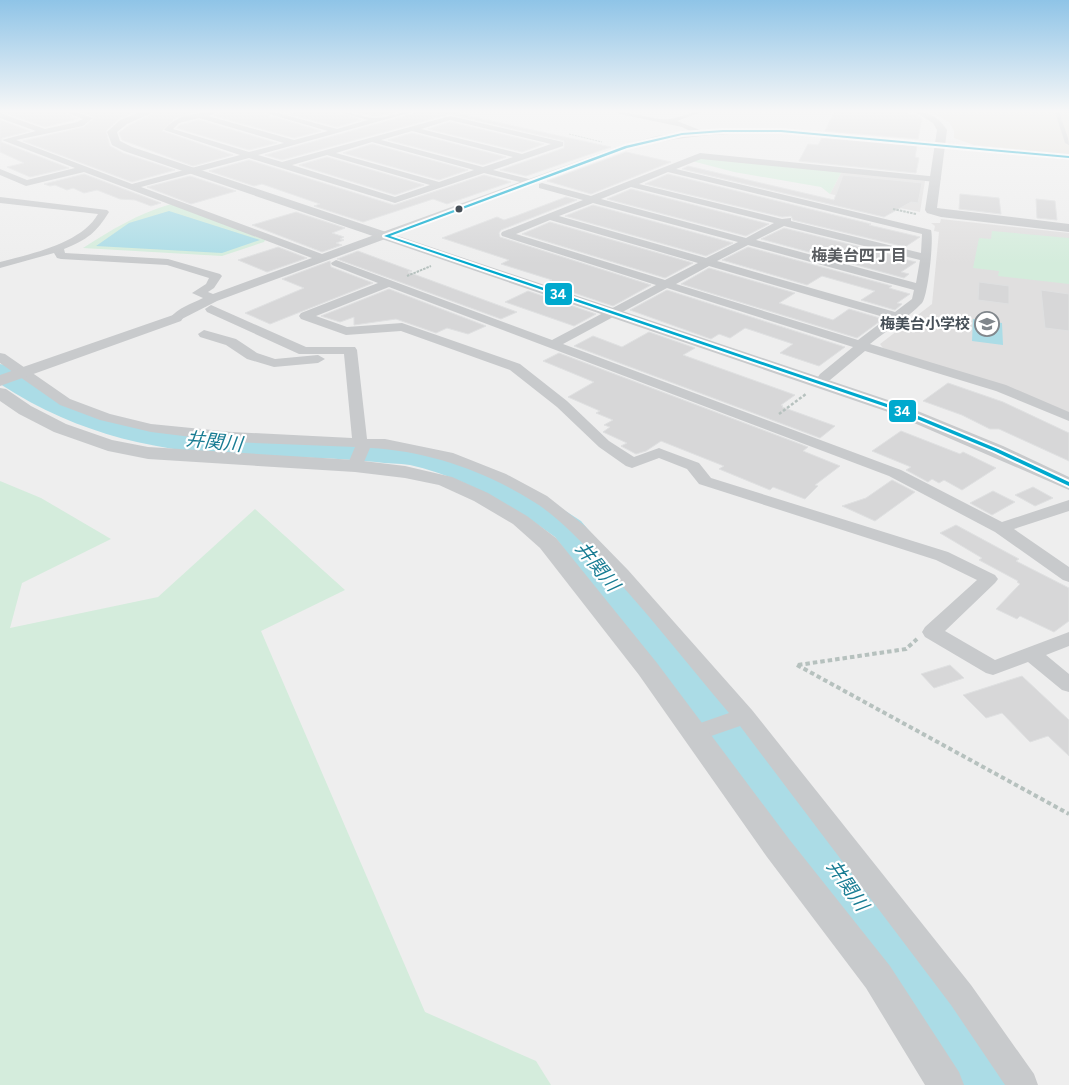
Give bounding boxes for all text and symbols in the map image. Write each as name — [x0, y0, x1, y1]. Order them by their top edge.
unlabelled marker — [454, 204, 464, 214]
district label: 梅美台四丁目 — [811, 246, 907, 265]
line badge: 34 — [544, 282, 573, 306]
text: 34 — [550, 286, 566, 303]
school or university icon: 梅美台小学校 — [974, 311, 1000, 337]
place label: 梅美台小学校 — [880, 315, 970, 333]
line badge: 34 — [888, 399, 917, 423]
text: 34 — [894, 403, 910, 420]
water label: 井関川 — [184, 427, 245, 456]
water label: 井関川 — [571, 537, 626, 597]
water label: 井関川 — [822, 855, 875, 917]

